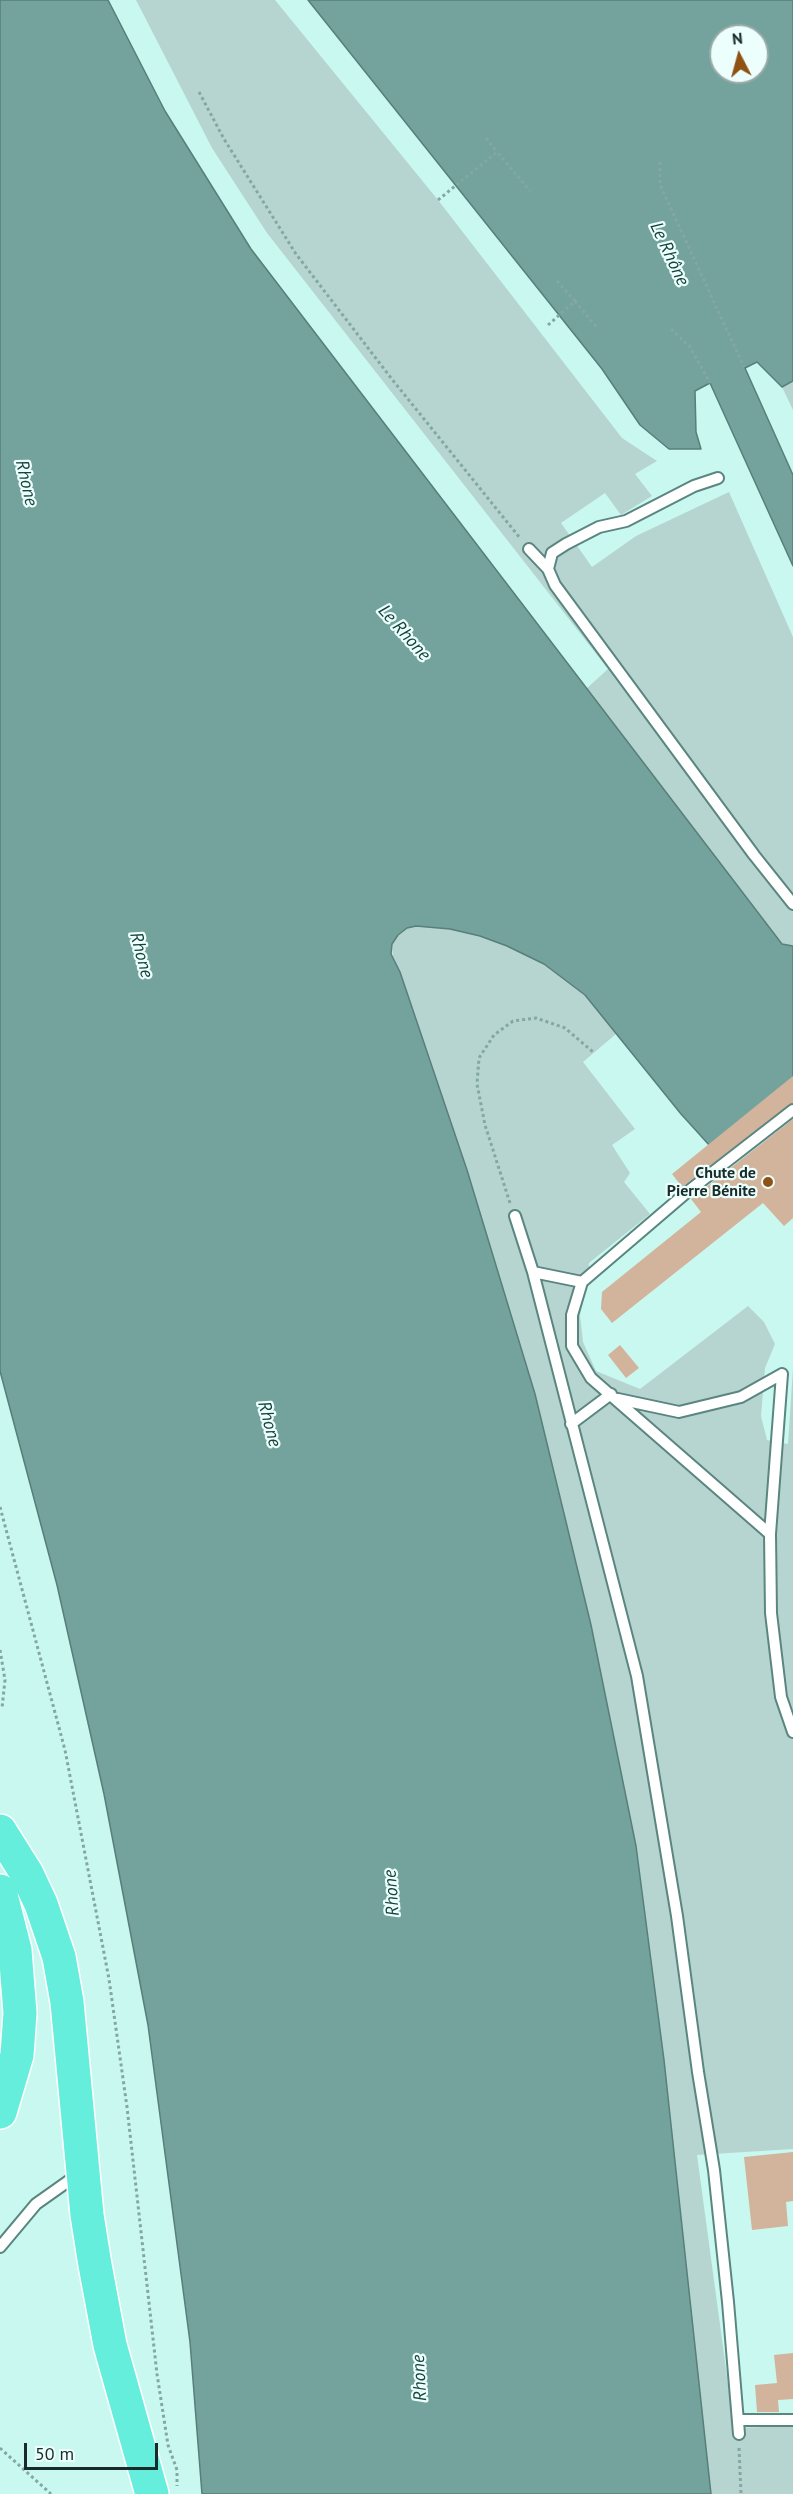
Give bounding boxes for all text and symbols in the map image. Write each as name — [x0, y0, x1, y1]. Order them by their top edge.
north arrow — [709, 24, 769, 84]
text: N — [731, 28, 744, 49]
water label: Le Rhône — [645, 219, 693, 289]
water label: Rhone — [10, 458, 42, 508]
water label: Le Rhone — [373, 601, 435, 665]
water label: Rhone — [125, 930, 157, 980]
place label: Chute de Pierre Bénite — [667, 1163, 756, 1201]
marker: Chute de Pierre Bénite — [761, 1175, 775, 1189]
water label: Rhone — [253, 1399, 285, 1449]
water label: Rhone — [380, 1869, 404, 1917]
water label: Rhone — [408, 2354, 432, 2402]
scale bar — [27, 2431, 160, 2469]
text: 50 m — [35, 2442, 74, 2465]

